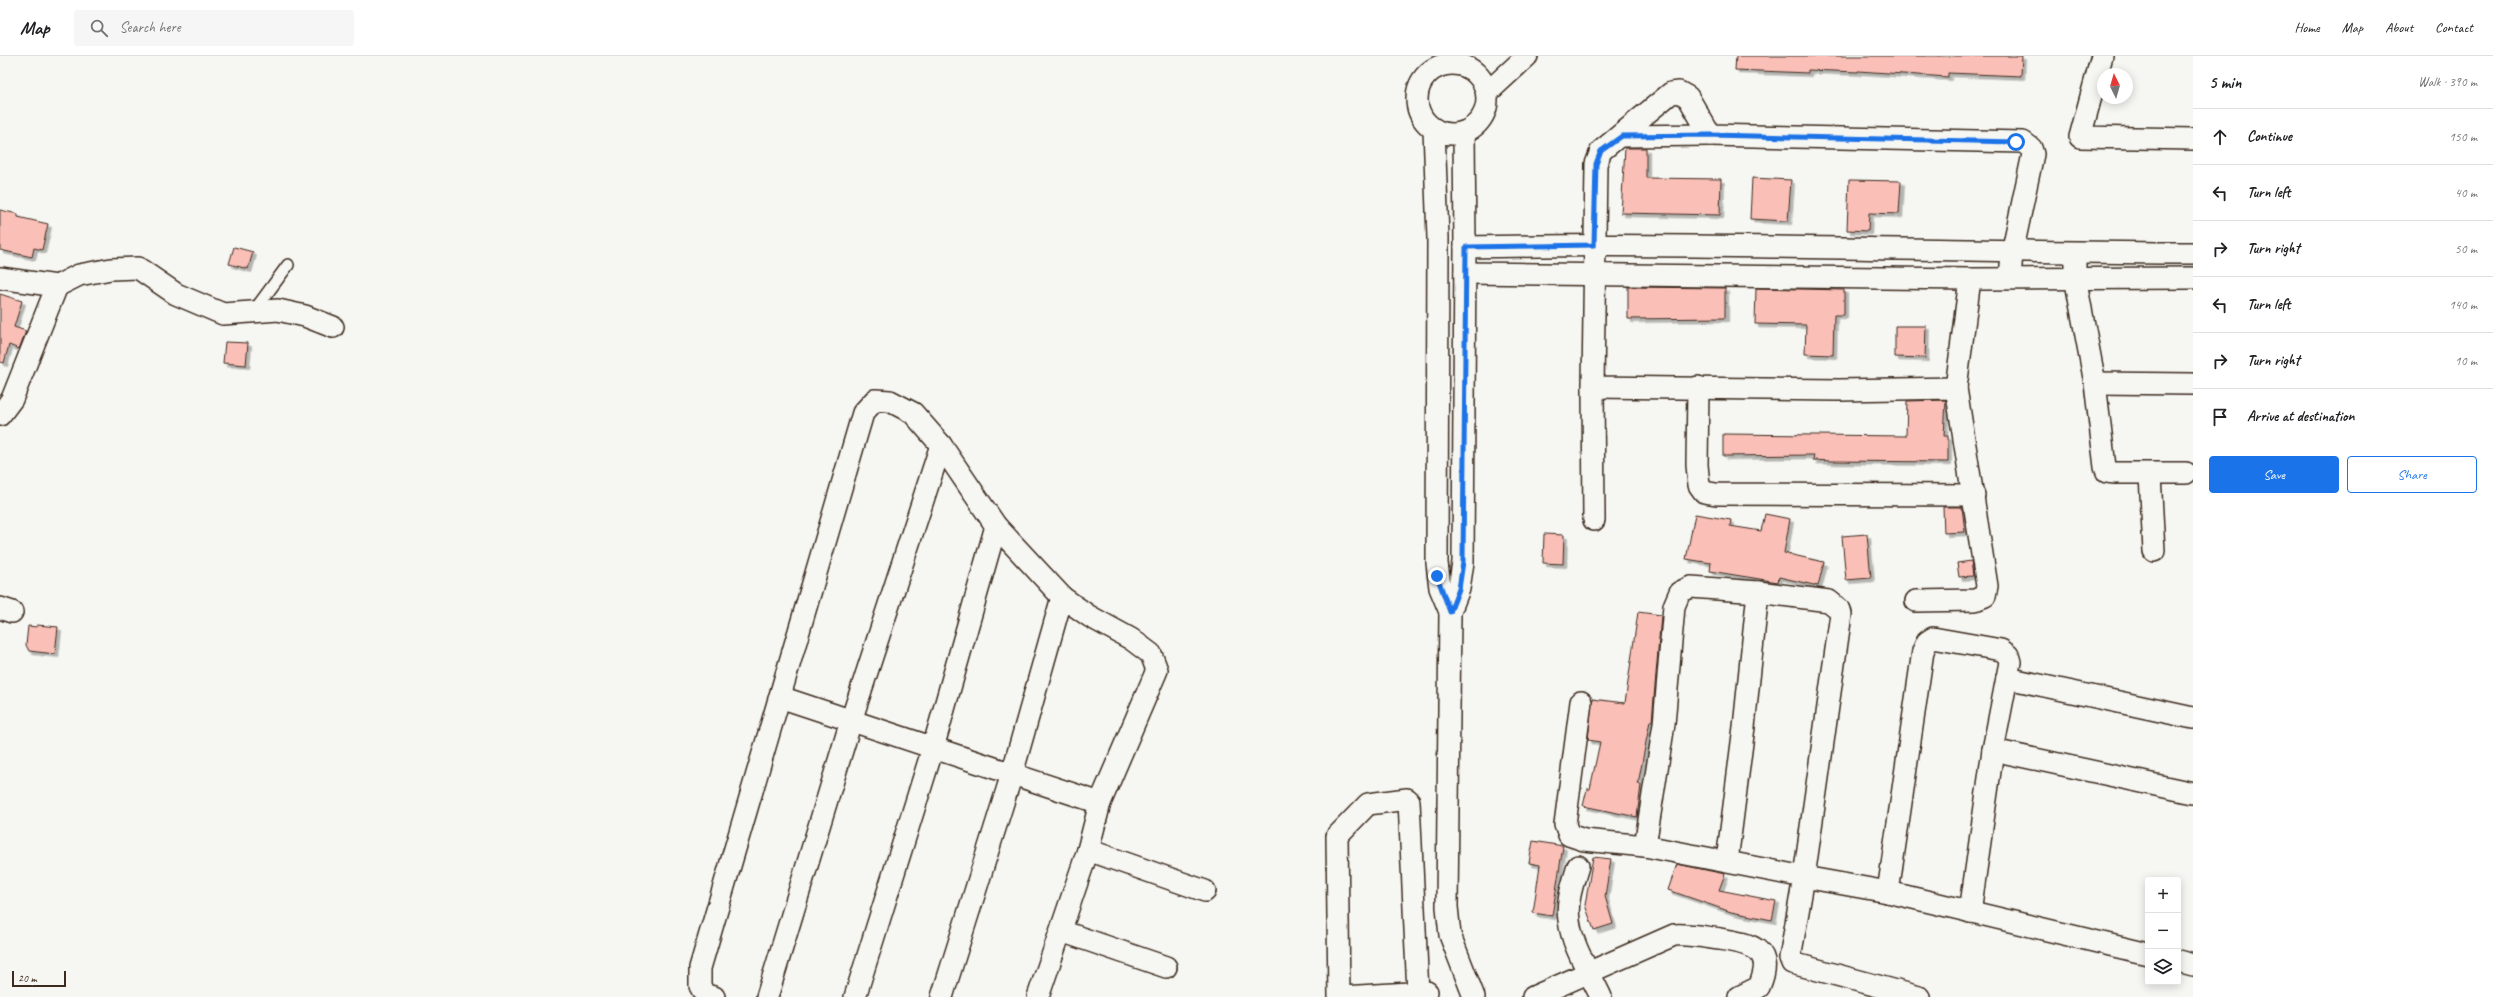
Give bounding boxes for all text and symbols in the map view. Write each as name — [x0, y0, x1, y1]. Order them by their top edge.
search box — [74, 10, 354, 46]
text: Map — [20, 16, 50, 40]
icon: search — [88, 17, 110, 39]
text: Search here — [120, 18, 181, 37]
text: Home — [2294, 19, 2320, 36]
text: Map — [2342, 19, 2363, 36]
text: About — [2385, 19, 2413, 36]
text: Contact — [2435, 19, 2473, 36]
north arrow — [2097, 68, 2133, 104]
text: 5 min — [2209, 72, 2241, 93]
text: Walk · 390 m — [2418, 74, 2477, 90]
icon: ahead — [2209, 126, 2231, 148]
text: Continue — [2247, 127, 2292, 146]
text: 150 m — [2449, 129, 2477, 145]
route start — [2007, 133, 2025, 151]
icon: left — [2209, 182, 2231, 204]
text: Turn left — [2247, 183, 2290, 202]
text: 40 m — [2455, 185, 2477, 201]
icon: right — [2209, 238, 2231, 260]
text: Turn right — [2247, 239, 2300, 258]
text: 50 m — [2455, 241, 2477, 257]
icon: left — [2209, 294, 2231, 316]
text: Turn left — [2247, 295, 2290, 314]
text: 140 m — [2449, 297, 2477, 313]
icon: right — [2209, 350, 2231, 372]
text: Turn right — [2247, 351, 2300, 370]
text: 10 m — [2455, 353, 2477, 369]
icon: arrive — [2209, 406, 2231, 428]
text: Arrive at destination — [2247, 407, 2354, 426]
button: Save — [2209, 456, 2339, 493]
button: Share — [2347, 456, 2477, 493]
route end — [1428, 567, 1446, 585]
map controls — [2145, 877, 2181, 985]
button: + — [2145, 877, 2181, 913]
button: − — [2145, 913, 2181, 949]
button: layers — [2145, 949, 2181, 985]
scale bar — [12, 969, 66, 988]
text: 20 m — [18, 971, 37, 985]

